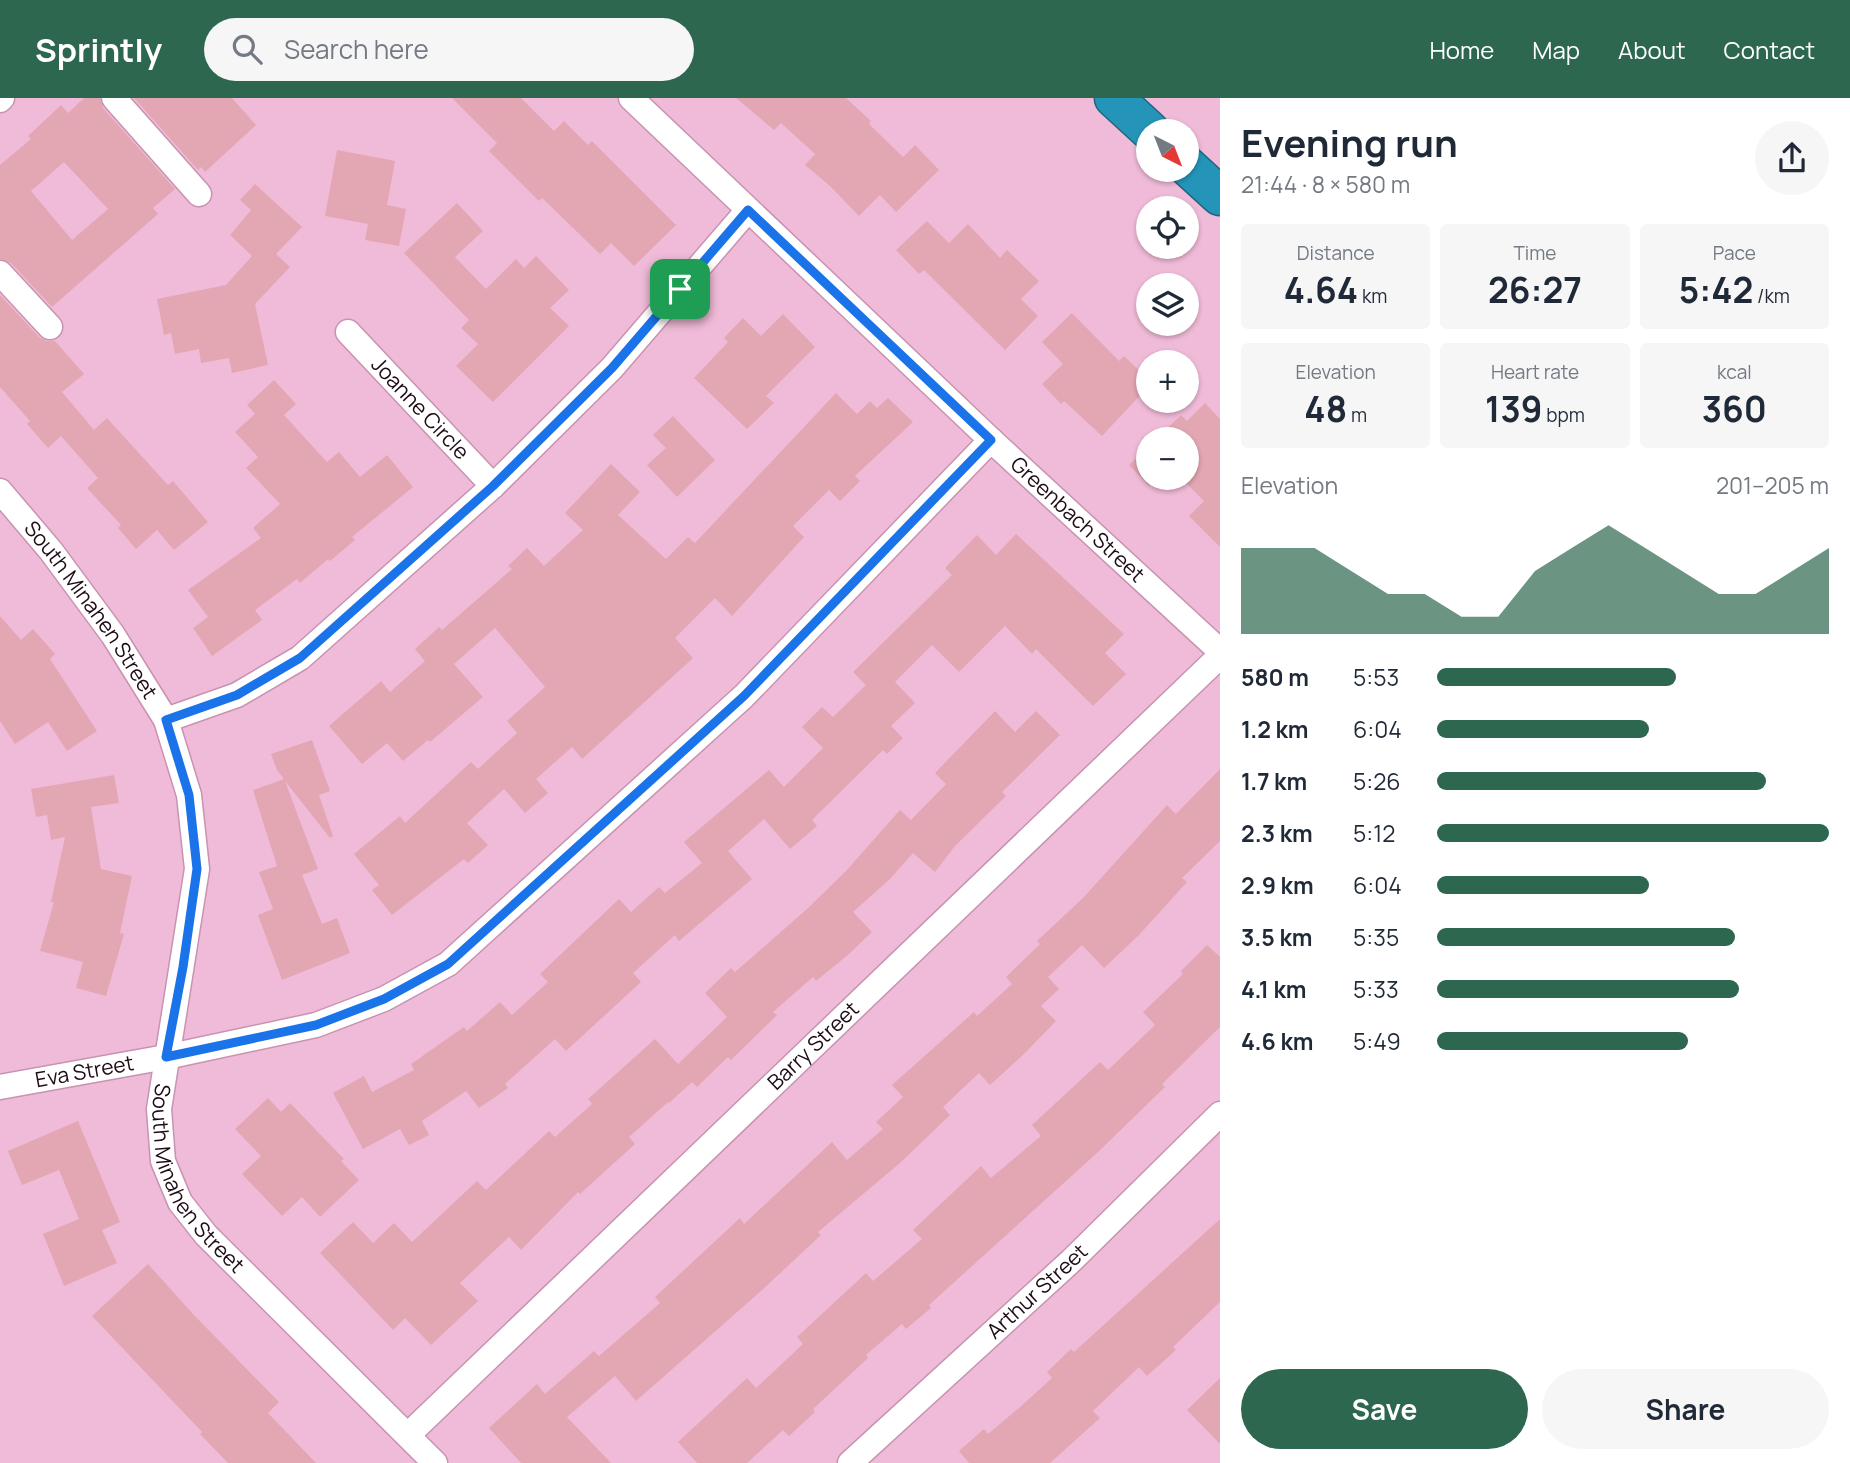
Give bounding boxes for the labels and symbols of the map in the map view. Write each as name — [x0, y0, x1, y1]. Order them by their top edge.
north arrow — [1136, 119, 1199, 182]
pin — [650, 259, 710, 319]
street label: Joanne Circle — [366, 350, 476, 465]
street label: Greenbach Street — [1005, 450, 1151, 588]
street label: South Minahen Street — [18, 515, 164, 704]
street label: Barry Street — [761, 995, 865, 1096]
street label: Eva Street — [33, 1048, 136, 1093]
street label: South Minahen Street — [146, 1082, 251, 1278]
street label: Arthur Street — [980, 1237, 1093, 1344]

